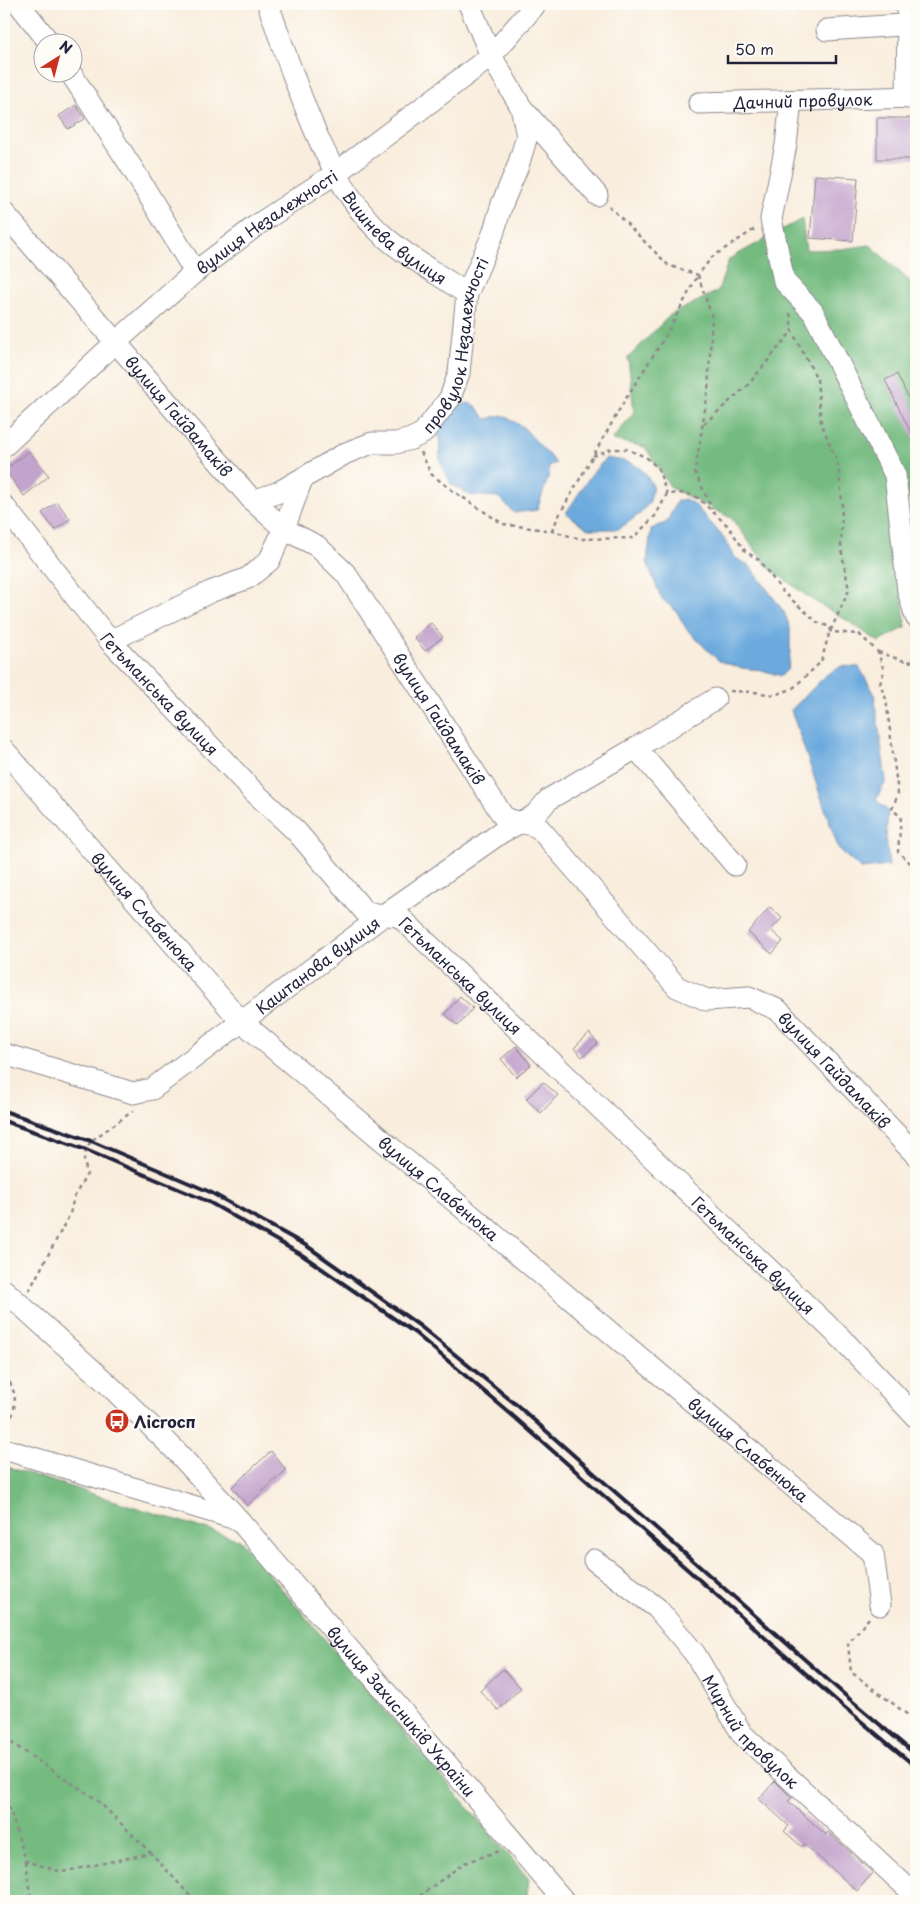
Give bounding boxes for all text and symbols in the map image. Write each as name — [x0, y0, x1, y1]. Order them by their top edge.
north arrow — [32, 32, 82, 82]
scale bar — [728, 32, 835, 64]
text: N — [55, 35, 77, 59]
text: 50 m — [735, 37, 774, 60]
street label: Дачний провулок — [732, 86, 873, 114]
street label: вулиця Незалежності — [191, 163, 342, 279]
street label: Вишнева вулиця — [337, 186, 452, 290]
street label: провулок Незалежності — [415, 253, 494, 438]
street label: вулиця Гайдамаків — [120, 350, 238, 482]
street label: Гетьманська вулиця — [95, 627, 224, 760]
street label: вулиця Гайдамаків — [388, 648, 491, 789]
street label: вулиця Слабенюка — [86, 846, 204, 976]
street label: Каштанова вулиця — [250, 910, 384, 1019]
street label: Гетьманська вулиця — [394, 910, 528, 1040]
street label: вулиця Гайдамаків — [773, 1006, 896, 1133]
street label: вулиця Слабенюка — [373, 1130, 505, 1246]
street label: Гетьманська вулиця — [687, 1190, 821, 1319]
street label: вулиця Слабенюка — [683, 1391, 814, 1507]
bus stop icon: Лісгосп — [104, 1408, 130, 1434]
place label: Лісгосп — [134, 1409, 196, 1433]
street label: вулиця Захисників України — [322, 1620, 482, 1802]
street label: Мирний провулок — [697, 1670, 805, 1794]

